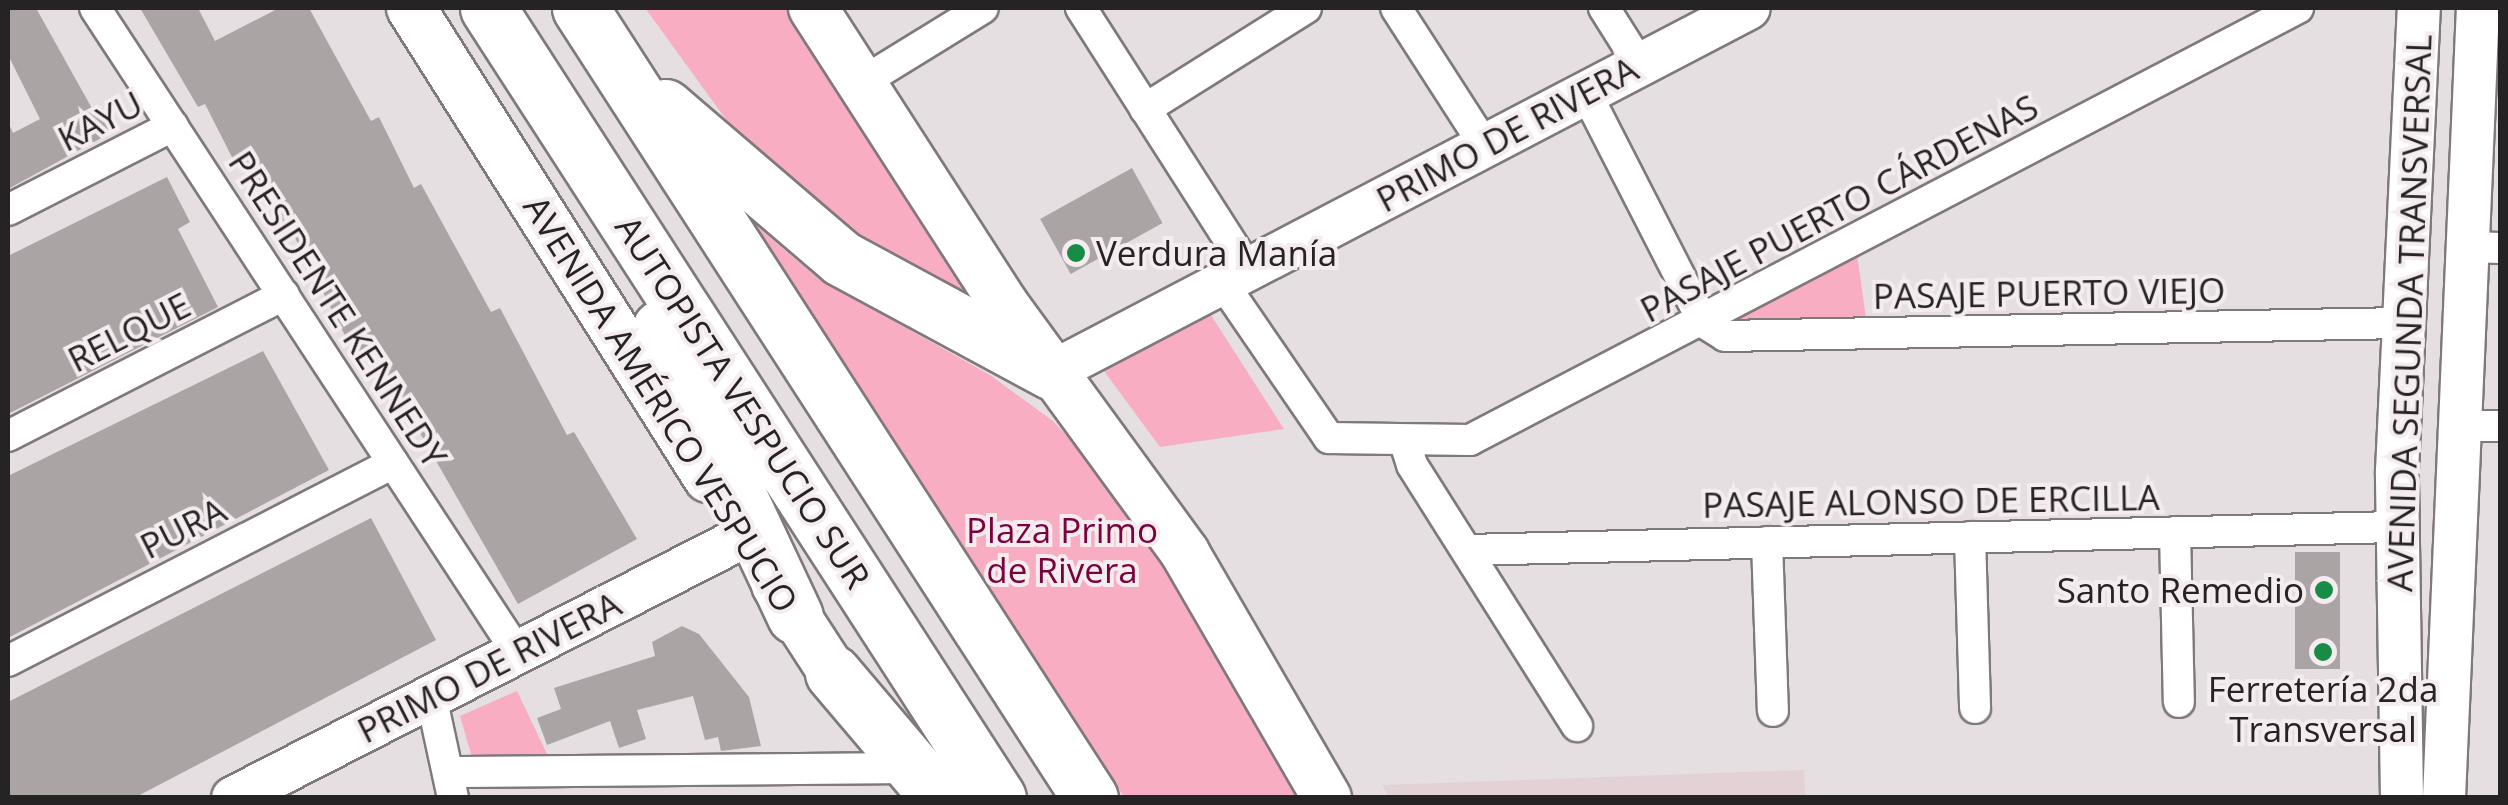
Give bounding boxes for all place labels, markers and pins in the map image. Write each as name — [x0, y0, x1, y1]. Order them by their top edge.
place label: Verdura Manía — [1096, 232, 1337, 274]
marker: Verdura Manía — [1065, 242, 1087, 264]
place label: Santo Remedio — [2057, 569, 2304, 611]
marker: Santo Remedio — [2313, 579, 2335, 601]
marker: Ferretería 2da Transversal — [2312, 641, 2334, 663]
place label: Ferretería 2da Transversal — [2208, 668, 2438, 750]

